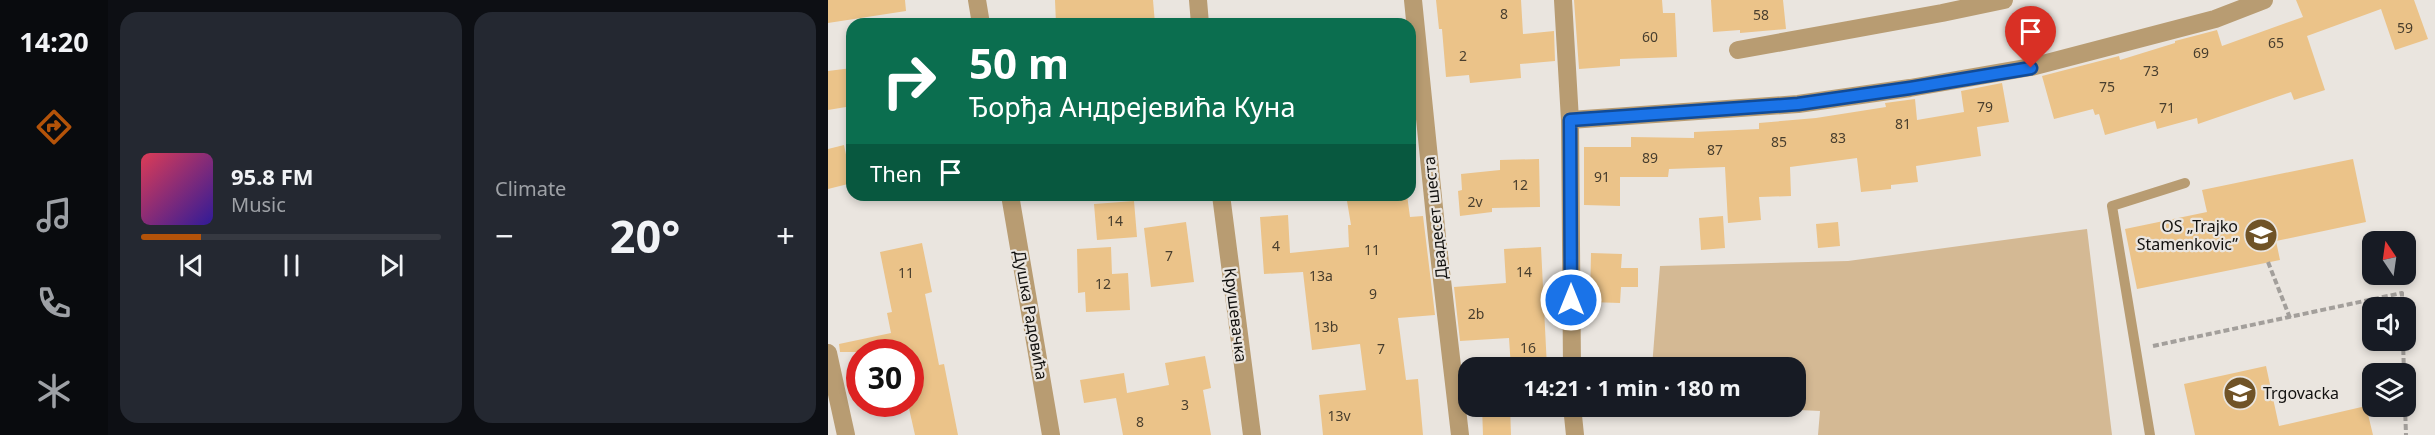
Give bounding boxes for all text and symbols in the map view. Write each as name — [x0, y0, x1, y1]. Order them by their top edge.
house number: 8 — [1500, 4, 1508, 23]
house number: 58 — [1753, 5, 1769, 24]
pin — [2005, 6, 2056, 68]
icon: arrive — [2014, 15, 2047, 48]
house number: 59 — [2397, 18, 2413, 37]
text: 14:20 — [19, 23, 89, 60]
house number: 60 — [1642, 27, 1658, 46]
house number: 65 — [2268, 33, 2284, 52]
text: 50 m — [969, 34, 1069, 91]
icon: right — [870, 42, 948, 120]
house number: 69 — [2193, 43, 2209, 62]
house number: 2 — [1459, 46, 1467, 65]
house number: 73 — [2143, 61, 2159, 80]
house number: 75 — [2099, 77, 2115, 96]
text: Ђорђа Андрејевића Куна — [969, 88, 1295, 125]
house number: 79 — [1977, 97, 1993, 116]
house number: 71 — [2159, 98, 2175, 117]
icon: directions — [33, 106, 75, 148]
house number: 81 — [1895, 114, 1911, 133]
house number: 83 — [1830, 128, 1846, 147]
house number: 85 — [1771, 132, 1787, 151]
house number: 87 — [1707, 140, 1723, 159]
house number: 89 — [1642, 148, 1658, 167]
street label: Двадесет шеста — [1418, 155, 1452, 281]
icon: arrive — [934, 156, 967, 189]
text: Then — [870, 158, 922, 188]
text: 95.8 FM — [231, 161, 313, 191]
house number: 91 — [1594, 167, 1610, 186]
text: Climate — [495, 175, 566, 202]
house number: 12 — [1512, 175, 1528, 194]
text: Music — [231, 191, 286, 218]
house number: 2v — [1467, 192, 1483, 211]
icon: music — [33, 194, 75, 236]
text: 20° — [610, 205, 680, 266]
house number: 14 — [1107, 211, 1123, 230]
text: − — [495, 213, 514, 258]
text: + — [776, 213, 795, 258]
place label: OS „Trajko Stamenkovic” — [2137, 215, 2238, 255]
school or university icon: OS „Trajko Stamenkovic” — [2243, 217, 2279, 253]
north arrow — [2362, 231, 2416, 285]
map controls — [2362, 231, 2416, 417]
house number: 4 — [1272, 236, 1280, 255]
house number: 11 — [1364, 240, 1380, 259]
house number: 7 — [1165, 246, 1173, 265]
icon: previous — [175, 249, 208, 282]
icon: pause — [275, 249, 308, 282]
icon: next — [375, 249, 408, 282]
street label: Душка Радовића — [1009, 249, 1053, 381]
house number: 14 — [1516, 262, 1532, 281]
house number: 11 — [898, 263, 914, 282]
house number: 13a — [1309, 266, 1333, 285]
street label: Крушевачка — [1219, 267, 1253, 363]
position arrow — [1539, 268, 1603, 332]
house number: 12 — [1095, 274, 1111, 293]
icon: phone — [33, 282, 75, 324]
house number: 9 — [1369, 284, 1377, 303]
button: sound — [2362, 297, 2416, 351]
house number: 2b — [1468, 304, 1484, 323]
house number: 13b — [1314, 317, 1338, 336]
house number: 16 — [1520, 338, 1536, 357]
speed limit sign: 30 — [846, 339, 924, 417]
house number: 7 — [1377, 339, 1385, 358]
button: layers — [2362, 363, 2416, 417]
icon: climate — [33, 370, 75, 412]
text: 14:21 · 1 min · 180 m — [1523, 372, 1741, 402]
school or university icon: Trgovacka — [2222, 375, 2258, 411]
place label: Trgovacka — [2263, 382, 2339, 404]
house number: 3 — [1181, 395, 1189, 414]
house number: 13v — [1327, 406, 1351, 425]
house number: 8 — [1136, 412, 1144, 431]

